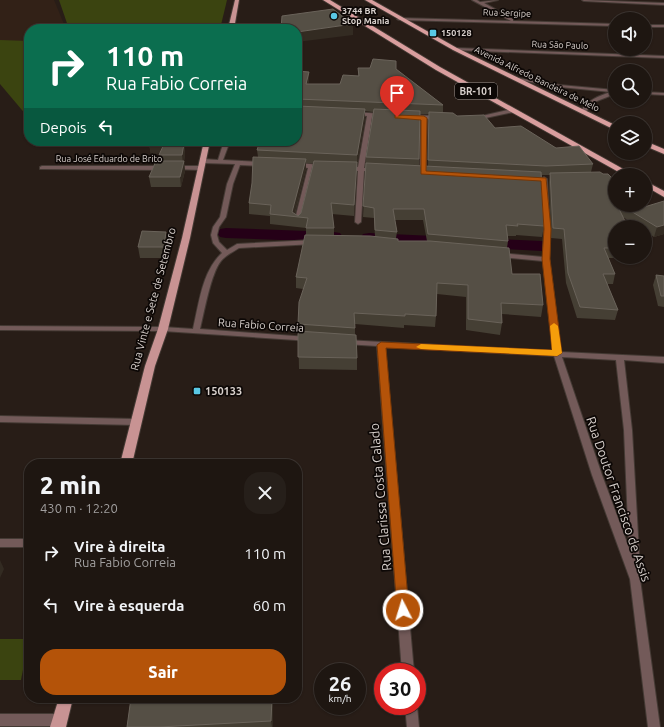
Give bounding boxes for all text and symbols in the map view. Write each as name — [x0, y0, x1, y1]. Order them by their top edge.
place label: 3744 BR Stop Mania — [342, 6, 389, 26]
street label: Rua Sergipe — [483, 7, 531, 19]
marker: 3744 BR Stop Mania — [329, 11, 339, 21]
map controls — [608, 12, 652, 264]
button: sound — [608, 12, 652, 56]
marker: 150128 — [428, 28, 438, 38]
place label: 150128 — [441, 28, 471, 38]
street label: Rua São Paulo — [531, 39, 589, 51]
icon: right — [40, 40, 92, 92]
text: 110 m — [106, 40, 184, 71]
street label: Avenida Alfredo Bandeira de Melo — [473, 44, 601, 114]
button: search — [608, 64, 652, 108]
text: Rua Fabio Correia — [106, 73, 247, 93]
pin — [380, 76, 414, 117]
icon: arrive — [386, 82, 408, 104]
road number: BR-101 — [455, 83, 497, 99]
icon: left — [95, 116, 117, 138]
button: layers — [608, 116, 652, 160]
text: Depois — [40, 119, 87, 136]
street label: Rua José Eduardo de Brito — [56, 154, 162, 164]
button: + — [608, 168, 652, 212]
button: − — [608, 220, 652, 264]
street label: Rua Vinte e Sete de Setembro — [128, 226, 178, 372]
street label: Rua Fabio Correia — [218, 316, 304, 334]
place label: 150133 — [205, 385, 242, 397]
marker: 150133 — [192, 386, 202, 396]
street label: Rua Doutor Francisco de Assis — [584, 415, 654, 584]
street label: Rua Clarissa Costa Calado — [367, 423, 393, 571]
text: 2 min — [40, 472, 101, 499]
button: close — [244, 472, 286, 514]
text: 430 m · 12:20 — [40, 501, 118, 515]
text: Vire à direita — [74, 538, 166, 555]
icon: right — [40, 542, 62, 564]
text: 110 m — [244, 545, 286, 562]
text: Rua Fabio Correia — [74, 555, 176, 569]
position arrow — [382, 589, 424, 631]
icon: left — [40, 594, 62, 616]
text: Vire à esquerda — [74, 597, 184, 614]
text: 60 m — [253, 597, 286, 614]
button: Sair — [40, 649, 286, 695]
speed limit sign: 30 — [374, 663, 426, 715]
text: 26 — [329, 672, 351, 695]
text: km/h — [328, 693, 352, 704]

